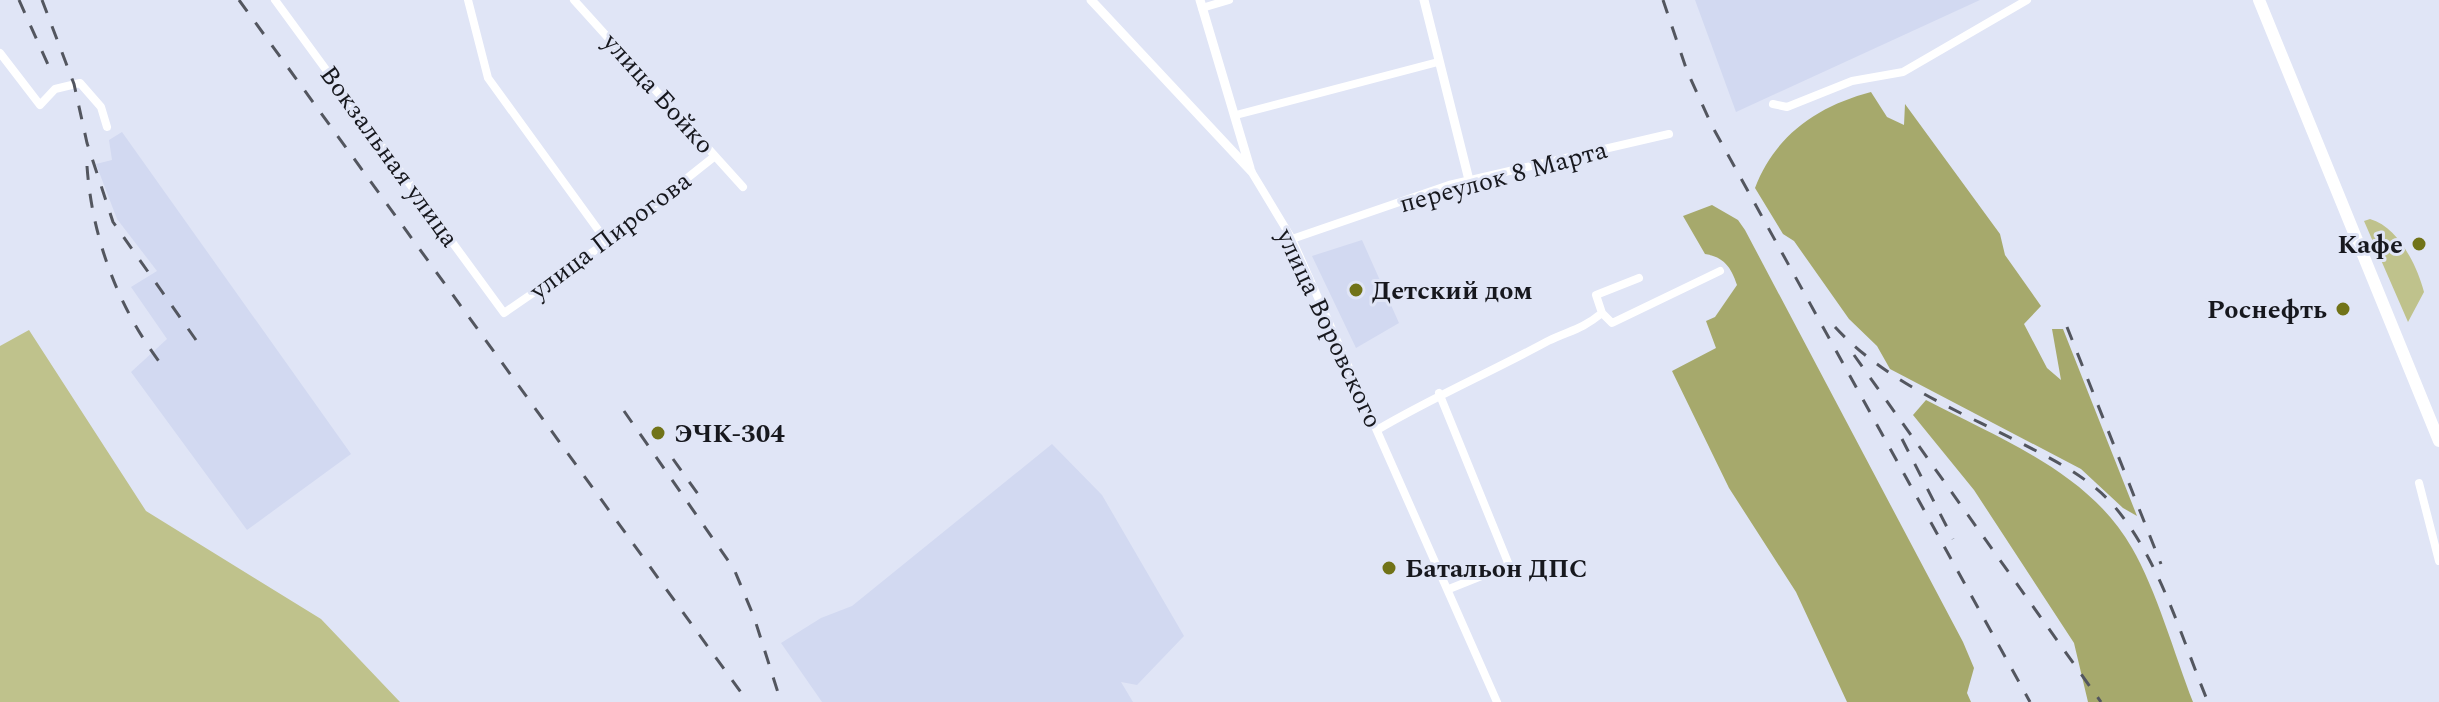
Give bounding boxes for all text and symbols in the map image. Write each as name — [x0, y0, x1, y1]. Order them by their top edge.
street label: улица Бойко — [592, 23, 724, 163]
street label: Вокзальная улица — [309, 57, 469, 256]
street label: переулок 8 Марта — [1395, 130, 1612, 224]
street label: улица Пирогова — [520, 161, 700, 311]
street label: улица Воровского — [1265, 221, 1393, 435]
place label: Кафе — [2337, 225, 2403, 265]
marker: Кафе — [2410, 235, 2428, 253]
place label: Детский дом — [1372, 271, 1533, 311]
marker: Детский дом — [1347, 281, 1365, 299]
place label: Роснефть — [2207, 290, 2327, 330]
marker: Роснефть — [2334, 300, 2352, 318]
place label: ЭЧК-304 — [674, 414, 785, 454]
marker: ЭЧК-304 — [649, 424, 667, 442]
place label: Батальон ДПС — [1405, 549, 1588, 589]
marker: Батальон ДПС — [1380, 559, 1398, 577]

